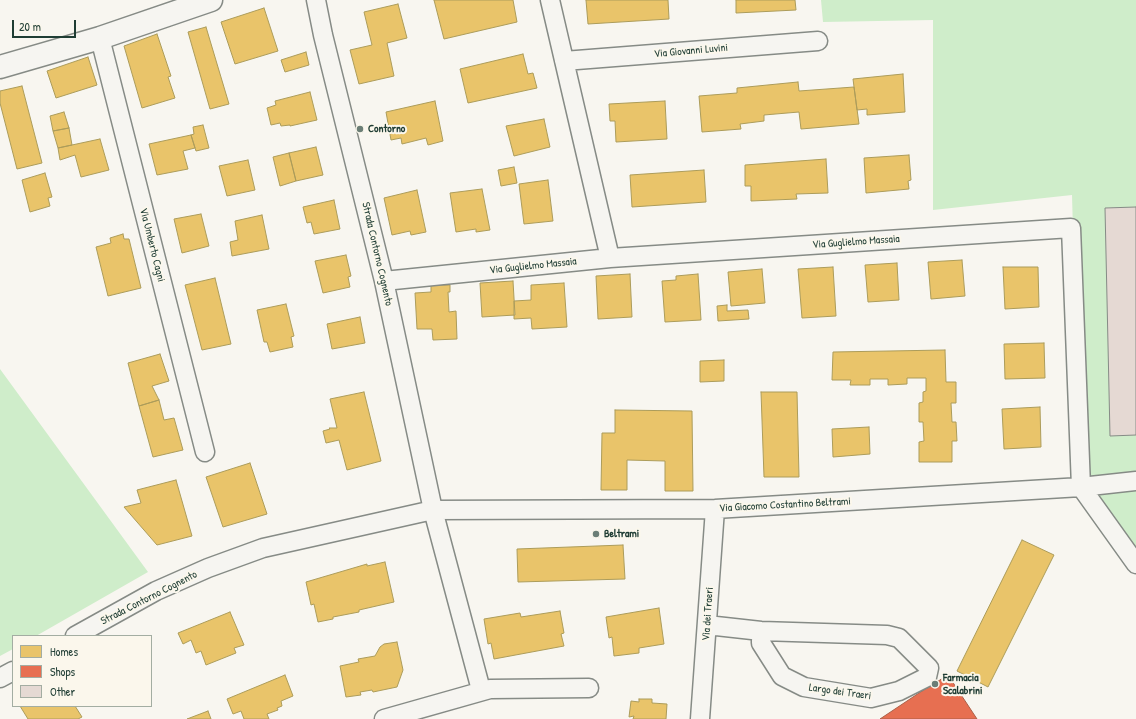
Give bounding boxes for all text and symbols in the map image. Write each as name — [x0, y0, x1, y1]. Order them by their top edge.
scale bar — [14, 12, 78, 38]
text: 20 m — [19, 18, 41, 35]
street label: Via Giovanni Luvini — [654, 41, 728, 61]
place label: Contorno — [368, 122, 405, 136]
marker: Contorno — [355, 124, 365, 134]
street label: Strada Contorno Cognento — [359, 201, 395, 307]
street label: Via Umberto Cagni — [136, 207, 168, 283]
street label: Via Guglielmo Massaia — [812, 232, 900, 252]
street label: Via Guglielmo Massaia — [489, 255, 577, 277]
street label: Via Giacomo Costantino Beltrami — [719, 495, 851, 515]
place label: Beltrami — [604, 527, 639, 541]
marker: Beltrami — [591, 529, 601, 539]
street label: Strada Contorno Cognento — [99, 568, 199, 628]
street label: Via dei Traeri — [700, 587, 716, 641]
legend — [12, 635, 152, 707]
text: Homes — [50, 643, 78, 660]
text: Shops — [50, 663, 75, 680]
place label: Farmacia Scalabrini — [943, 671, 983, 697]
marker: Farmacia Scalabrini — [930, 679, 940, 689]
street label: Largo dei Traeri — [808, 681, 872, 703]
text: Other — [50, 683, 75, 700]

